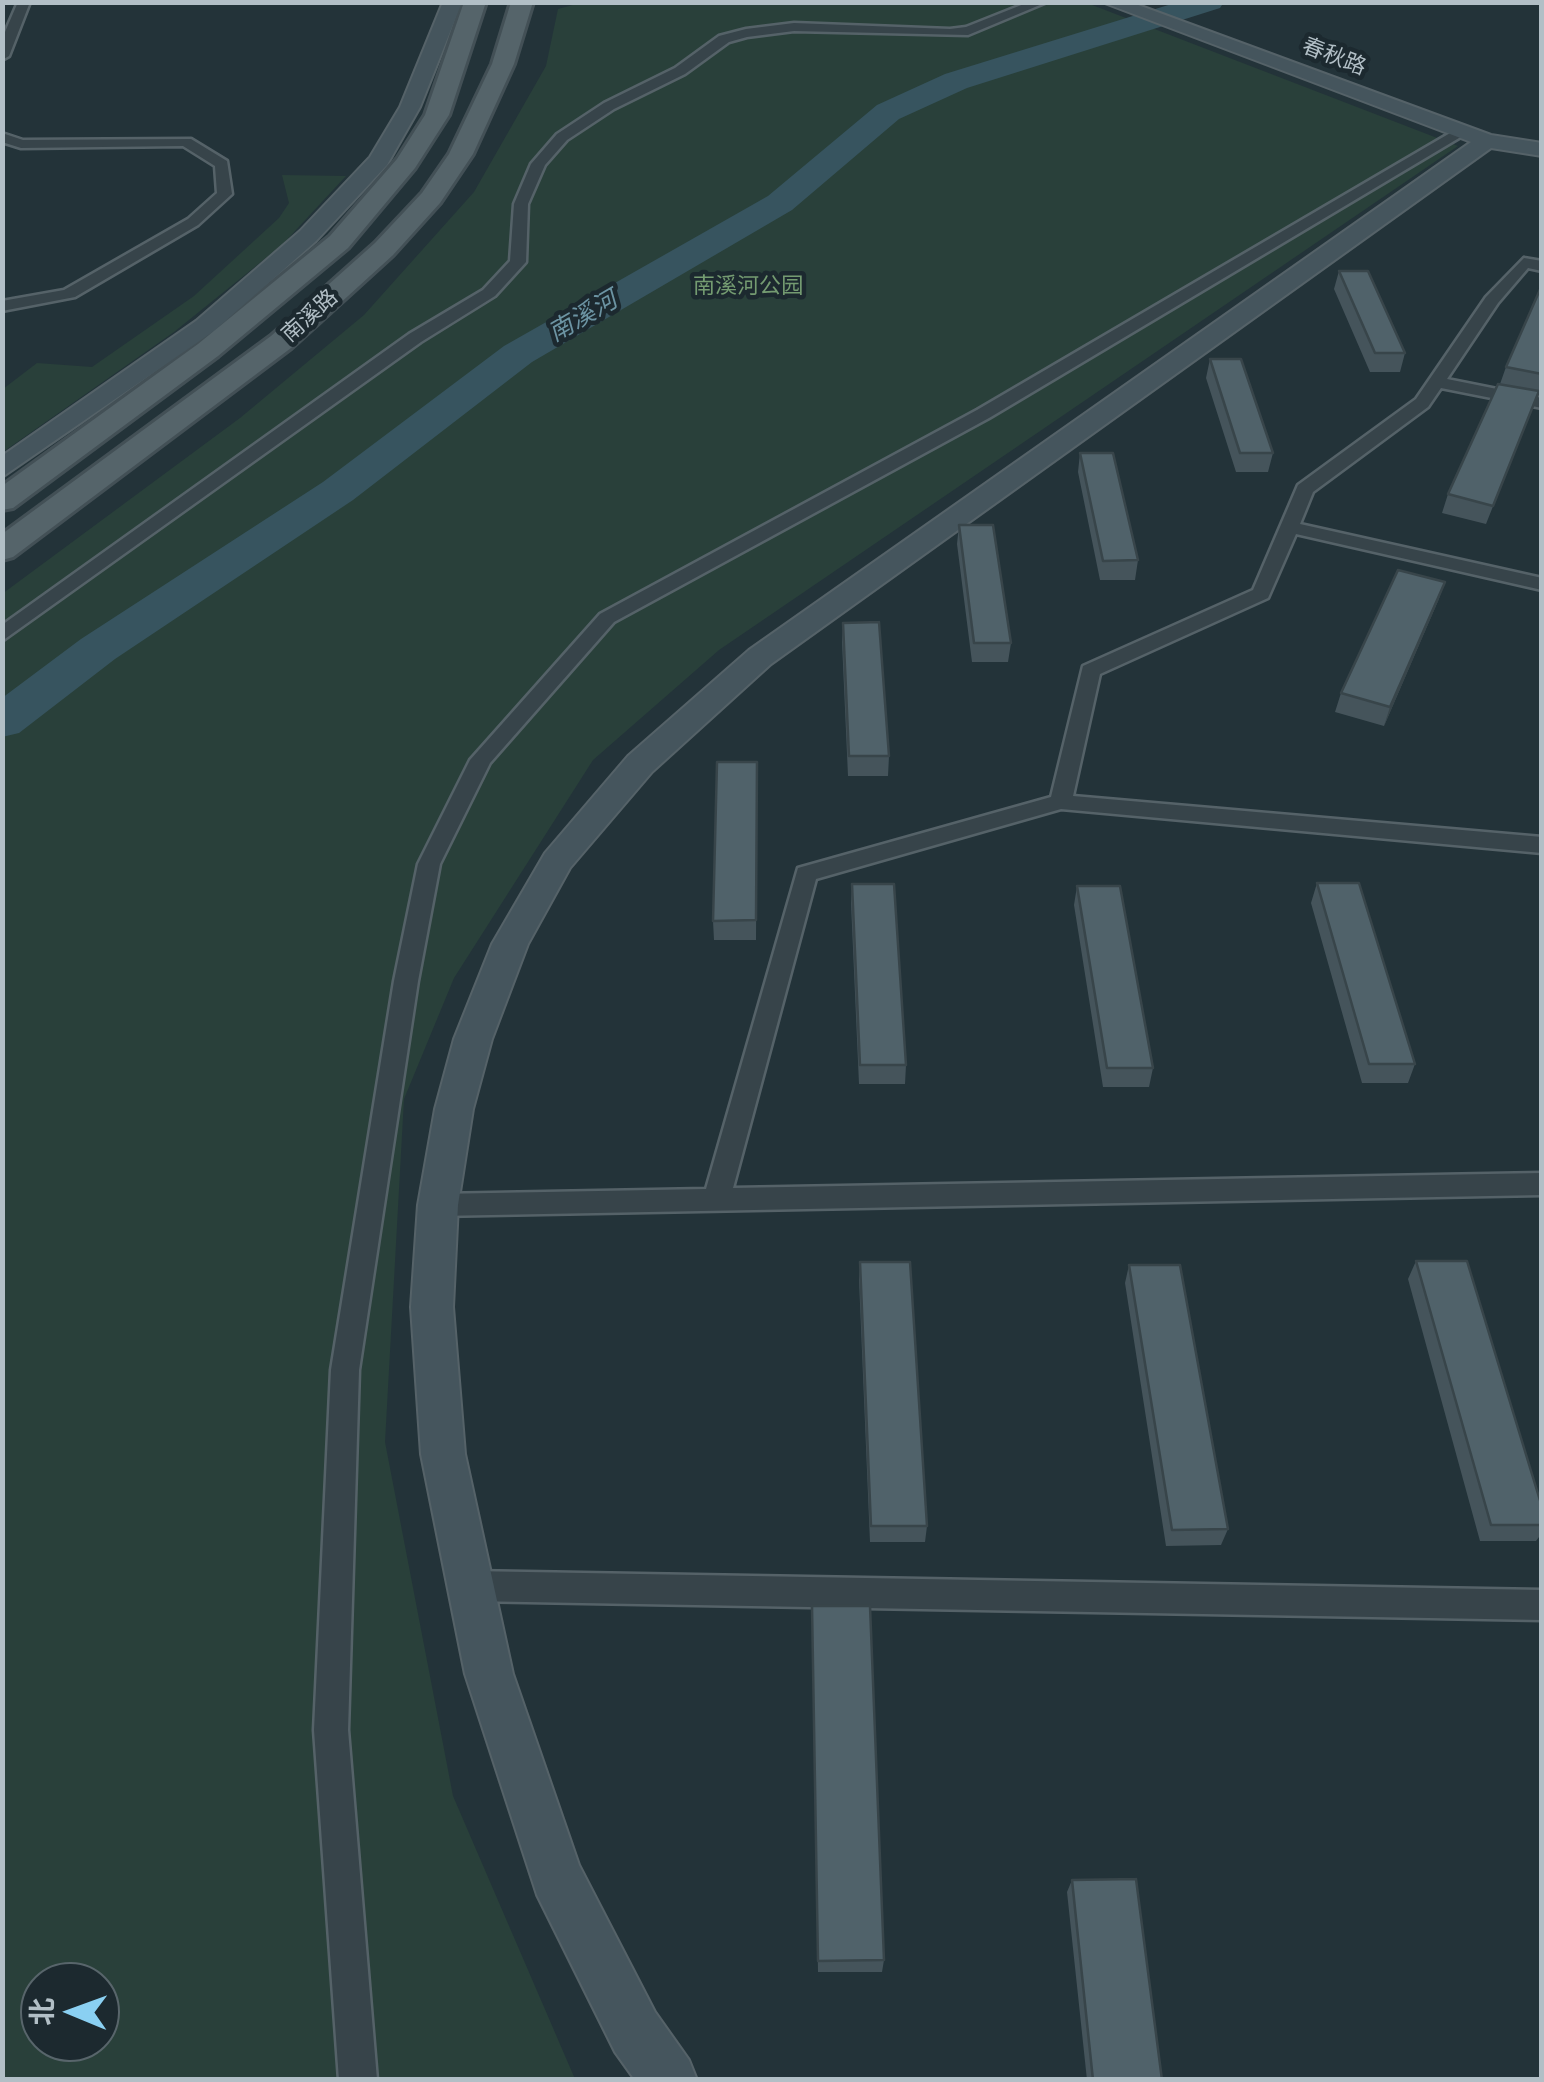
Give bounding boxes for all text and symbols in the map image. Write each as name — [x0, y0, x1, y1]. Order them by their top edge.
street label: 春秋路 — [1298, 33, 1370, 81]
park label: 南溪河公园 — [693, 274, 803, 300]
street label: 南溪路 — [277, 284, 343, 348]
water label: 南溪河 — [543, 285, 623, 349]
north arrow — [20, 1962, 120, 2062]
text: 北 — [25, 1997, 59, 2026]

